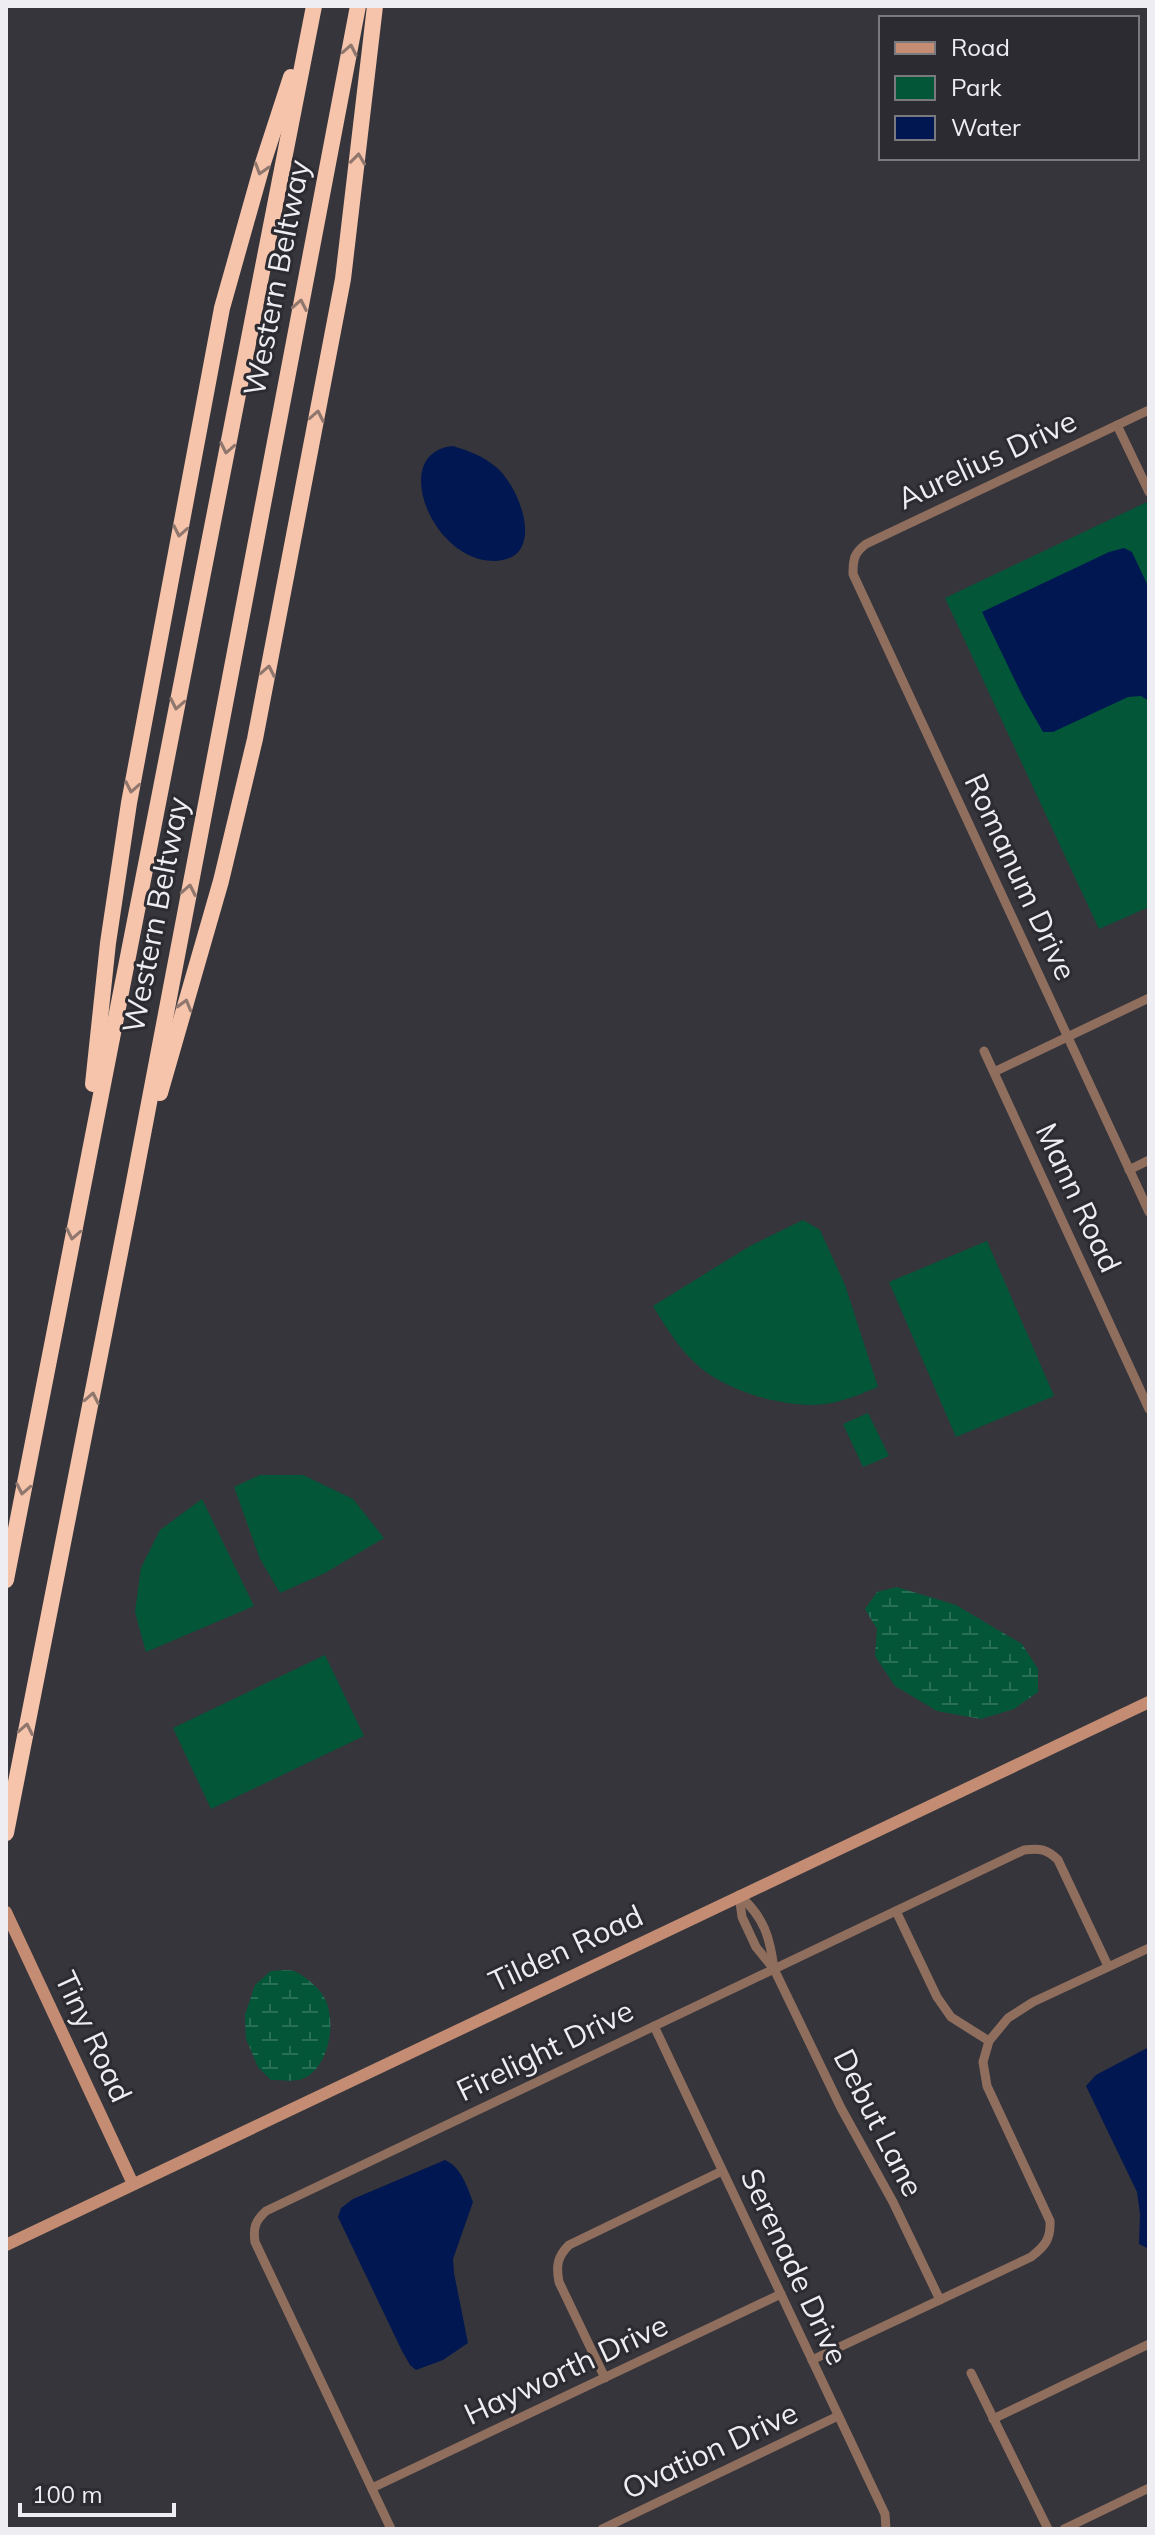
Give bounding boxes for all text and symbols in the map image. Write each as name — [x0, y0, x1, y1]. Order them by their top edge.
legend — [879, 16, 1139, 160]
text: Road — [951, 32, 1010, 62]
one-way arrow — [340, 43, 357, 56]
text: Park — [951, 72, 1002, 102]
text: Water — [951, 112, 1021, 142]
one-way arrow — [349, 152, 366, 166]
street label: Western Beltway — [234, 156, 318, 399]
one-way arrow — [254, 161, 270, 175]
one-way arrow — [291, 298, 308, 312]
street label: Aurelius Drive — [891, 401, 1082, 517]
one-way arrow — [308, 409, 325, 423]
one-way arrow — [219, 441, 236, 455]
one-way arrow — [172, 524, 189, 537]
one-way arrow — [259, 665, 276, 678]
one-way arrow — [169, 696, 186, 710]
street label: Romanum Drive — [956, 767, 1085, 986]
one-way arrow — [125, 780, 142, 793]
street label: Western Beltway — [113, 793, 197, 1036]
one-way arrow — [179, 884, 196, 897]
one-way arrow — [176, 998, 193, 1012]
street label: Mann Road — [1028, 1117, 1130, 1278]
one-way arrow — [66, 1227, 83, 1240]
one-way arrow — [82, 1392, 99, 1405]
one-way arrow — [16, 1482, 33, 1495]
one-way arrow — [17, 1723, 34, 1736]
street label: Tilden Road — [482, 1896, 649, 2000]
street label: Tiny Road — [47, 1965, 141, 2108]
street label: Firelight Drive — [450, 1991, 639, 2109]
street label: Debut Lane — [826, 2042, 932, 2203]
street label: Serenade Drive — [733, 2162, 857, 2371]
street label: Hayworth Drive — [458, 2305, 673, 2433]
street label: Ovation Drive — [616, 2393, 803, 2507]
scale bar — [20, 2467, 174, 2517]
text: 100 m — [32, 2479, 103, 2509]

